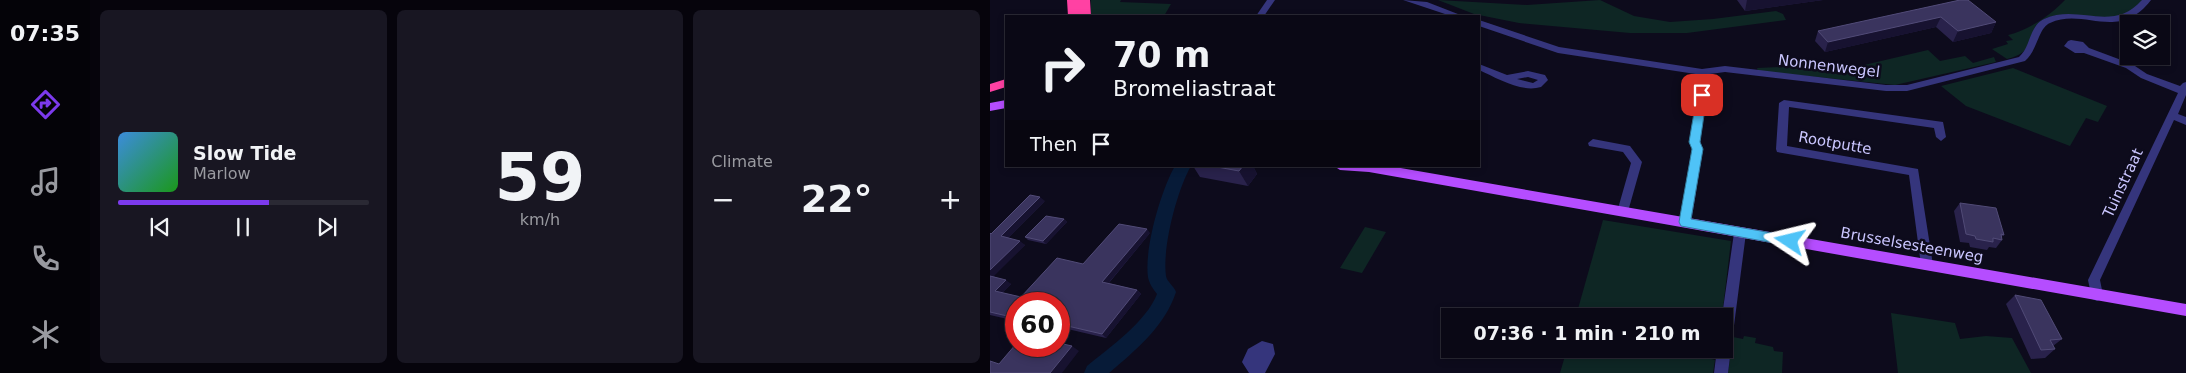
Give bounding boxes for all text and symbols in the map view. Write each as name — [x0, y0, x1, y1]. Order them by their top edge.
map controls — [2120, 15, 2170, 65]
button: layers — [2120, 15, 2170, 65]
text: 07:35 — [10, 21, 80, 46]
icon: right — [1030, 35, 1095, 100]
text: 70 m — [1113, 35, 1210, 75]
street label: Nonnenwegel — [1777, 51, 1881, 81]
pin — [1681, 74, 1723, 116]
text: Bromeliastraat — [1113, 76, 1276, 101]
icon: arrive — [1688, 81, 1716, 109]
icon: directions — [28, 87, 63, 122]
street label: Rootputte — [1797, 128, 1873, 158]
icon: arrive — [1087, 130, 1115, 158]
text: Then — [1030, 133, 1077, 155]
text: 59 — [495, 140, 585, 215]
text: Slow Tide — [193, 142, 296, 164]
street label: Tuinstraat — [2099, 145, 2147, 221]
text: Climate — [711, 152, 773, 171]
icon: music — [28, 164, 63, 199]
text: Marlow — [193, 164, 251, 183]
text: 22° — [801, 177, 873, 221]
text: − — [711, 183, 735, 216]
text: + — [939, 183, 962, 216]
text: km/h — [520, 210, 560, 229]
icon: previous — [146, 213, 174, 241]
icon: pause — [229, 213, 257, 241]
icon: next — [313, 213, 341, 241]
position arrow — [1763, 214, 1815, 266]
street label: Brusselsesteenweg — [1839, 224, 1985, 266]
icon: phone — [28, 241, 63, 276]
speed limit sign: 60 — [1005, 292, 1070, 357]
icon: climate — [28, 317, 63, 352]
text: 07:36 · 1 min · 210 m — [1473, 322, 1701, 344]

